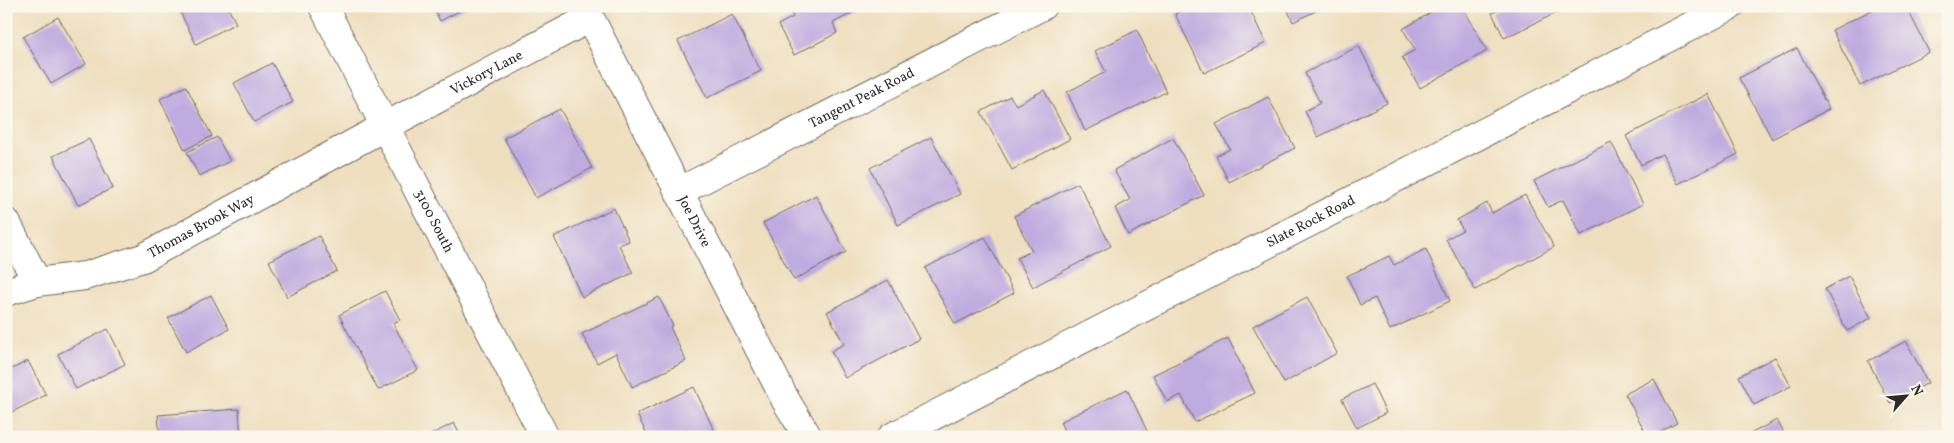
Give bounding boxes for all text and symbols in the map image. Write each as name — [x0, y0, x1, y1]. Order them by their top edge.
street label: Vickory Lane — [447, 46, 526, 100]
street label: Tangent Peak Road — [806, 63, 918, 133]
street label: 3100 South — [410, 186, 458, 256]
street label: Thomas Brook Way — [145, 189, 258, 263]
street label: Slate Rock Road — [1263, 191, 1359, 252]
street label: Joe Drive — [673, 192, 715, 251]
north arrow — [1882, 370, 1932, 420]
text: N — [1905, 382, 1927, 400]

